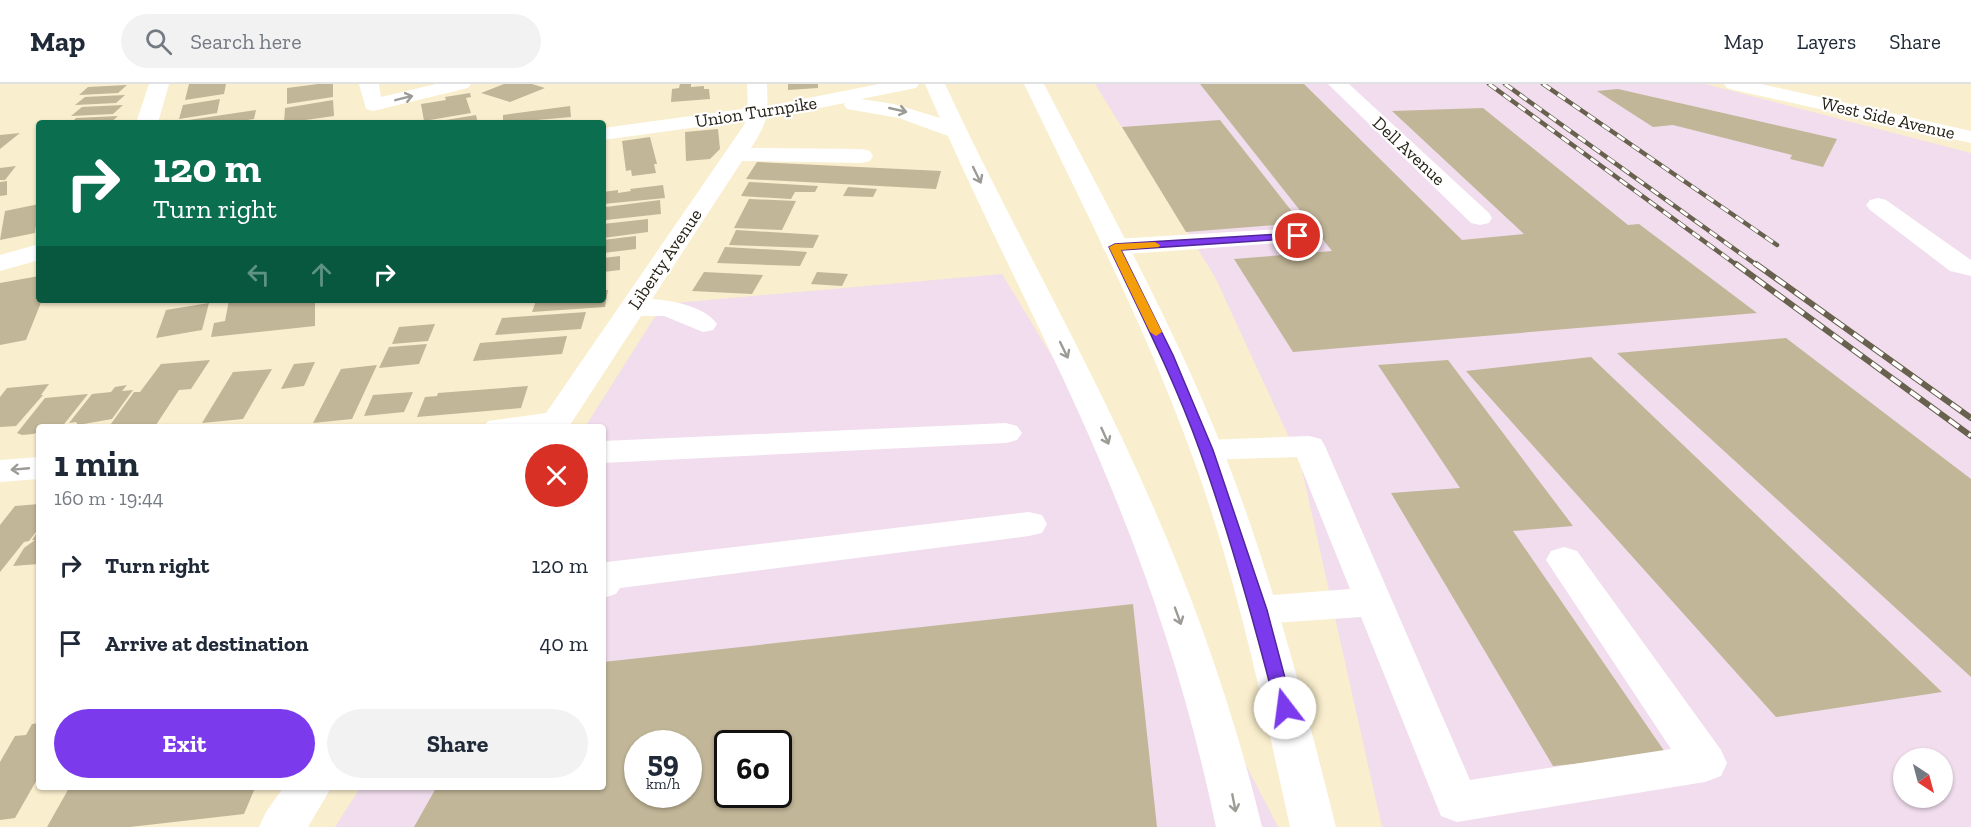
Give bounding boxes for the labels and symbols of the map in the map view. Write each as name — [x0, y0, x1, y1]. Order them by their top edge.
one-way arrow — [394, 91, 413, 103]
street label: Union Turnpike — [694, 92, 818, 132]
street label: West Side Avenue — [1819, 92, 1957, 144]
one-way arrow — [888, 105, 907, 116]
street label: Dell Avenue — [1368, 112, 1450, 190]
one-way arrow — [972, 166, 984, 184]
street label: Liberty Avenue — [623, 205, 707, 313]
pin — [1272, 210, 1323, 261]
one-way arrow — [1059, 340, 1070, 358]
one-way arrow — [1100, 426, 1111, 444]
one-way arrow — [10, 464, 30, 475]
one-way arrow — [1174, 607, 1185, 625]
position arrow — [1253, 676, 1317, 740]
speed limit sign: 60 — [714, 730, 792, 808]
north arrow — [1893, 748, 1953, 808]
one-way arrow — [1229, 793, 1240, 812]

